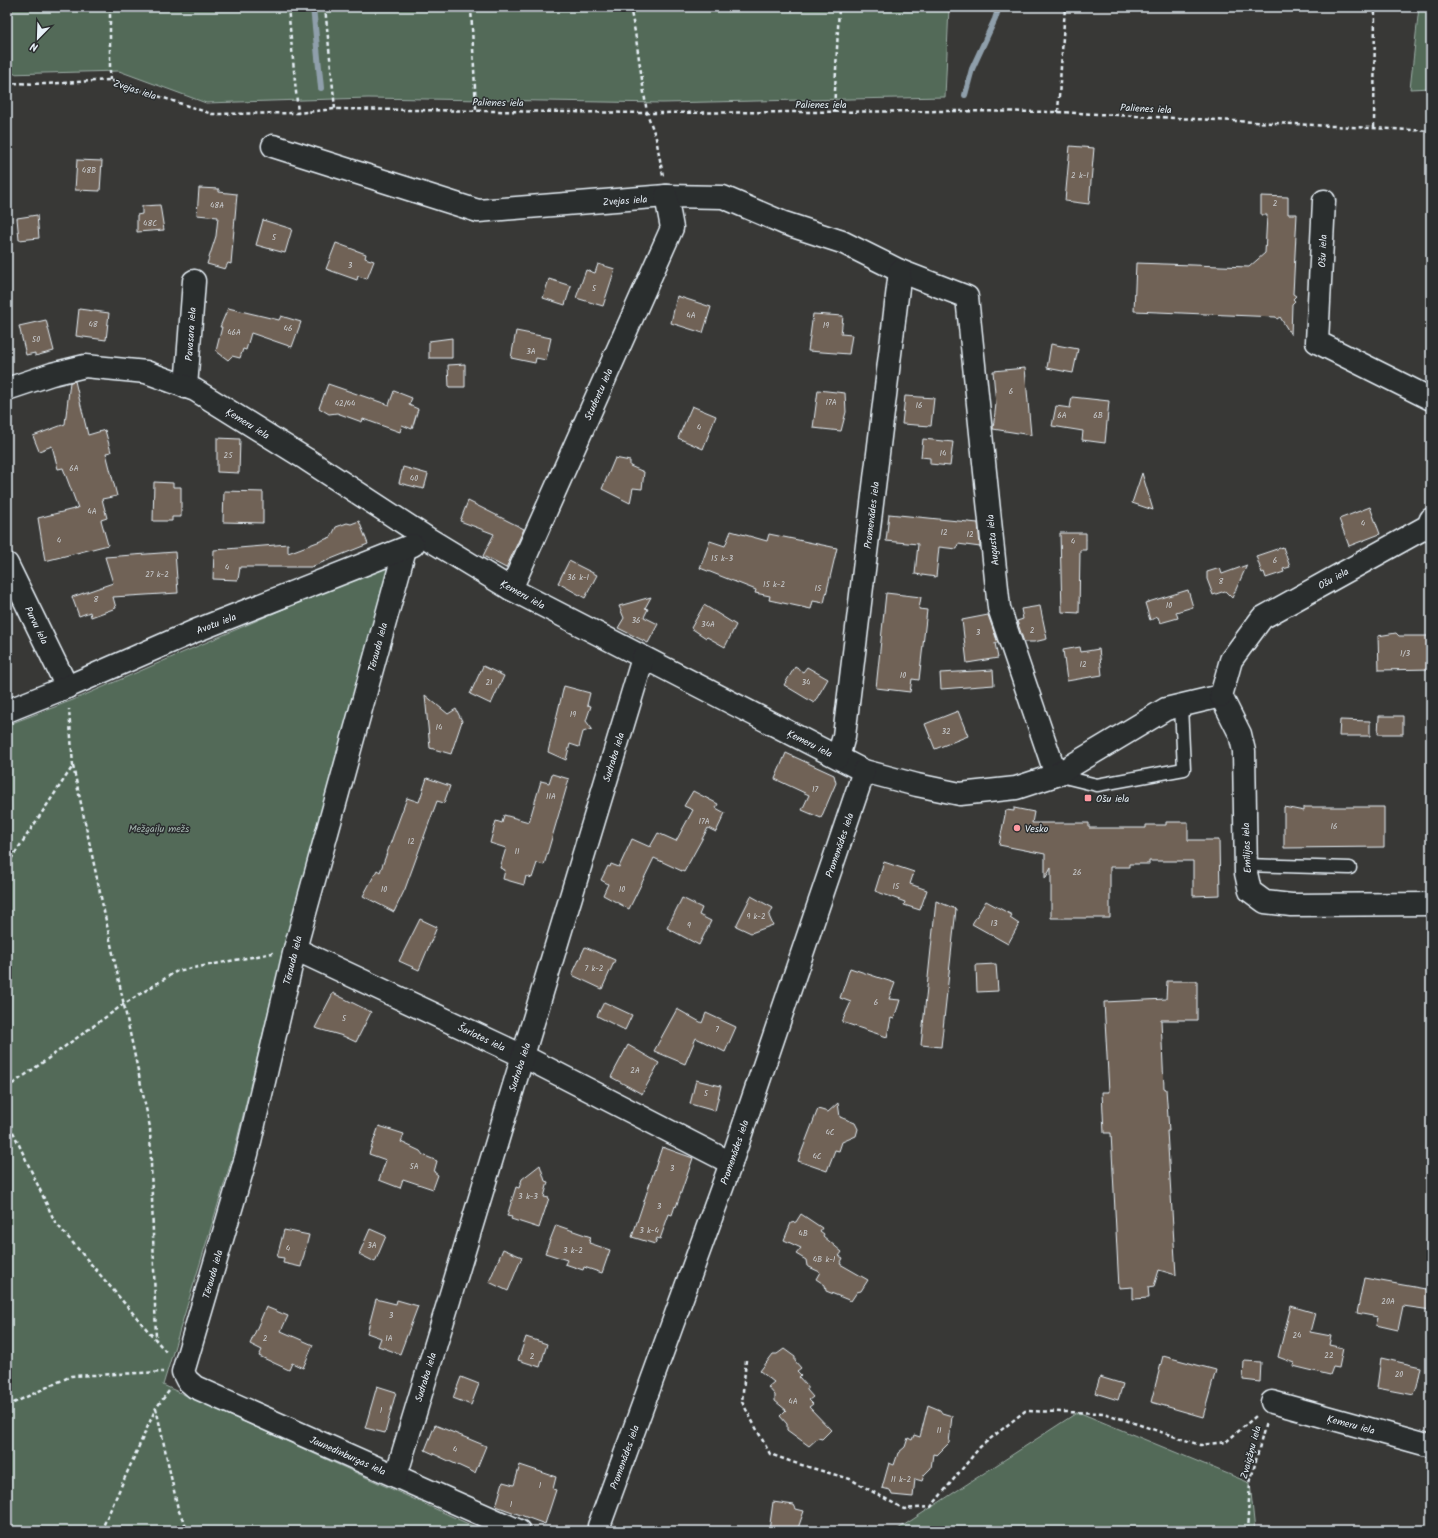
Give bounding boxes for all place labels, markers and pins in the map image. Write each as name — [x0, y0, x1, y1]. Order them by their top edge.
place label: Ošu iela — [1096, 791, 1130, 807]
marker: Ošu iela — [1083, 793, 1093, 803]
place label: Vesko — [1025, 821, 1049, 837]
marker: Vesko — [1012, 823, 1022, 833]

